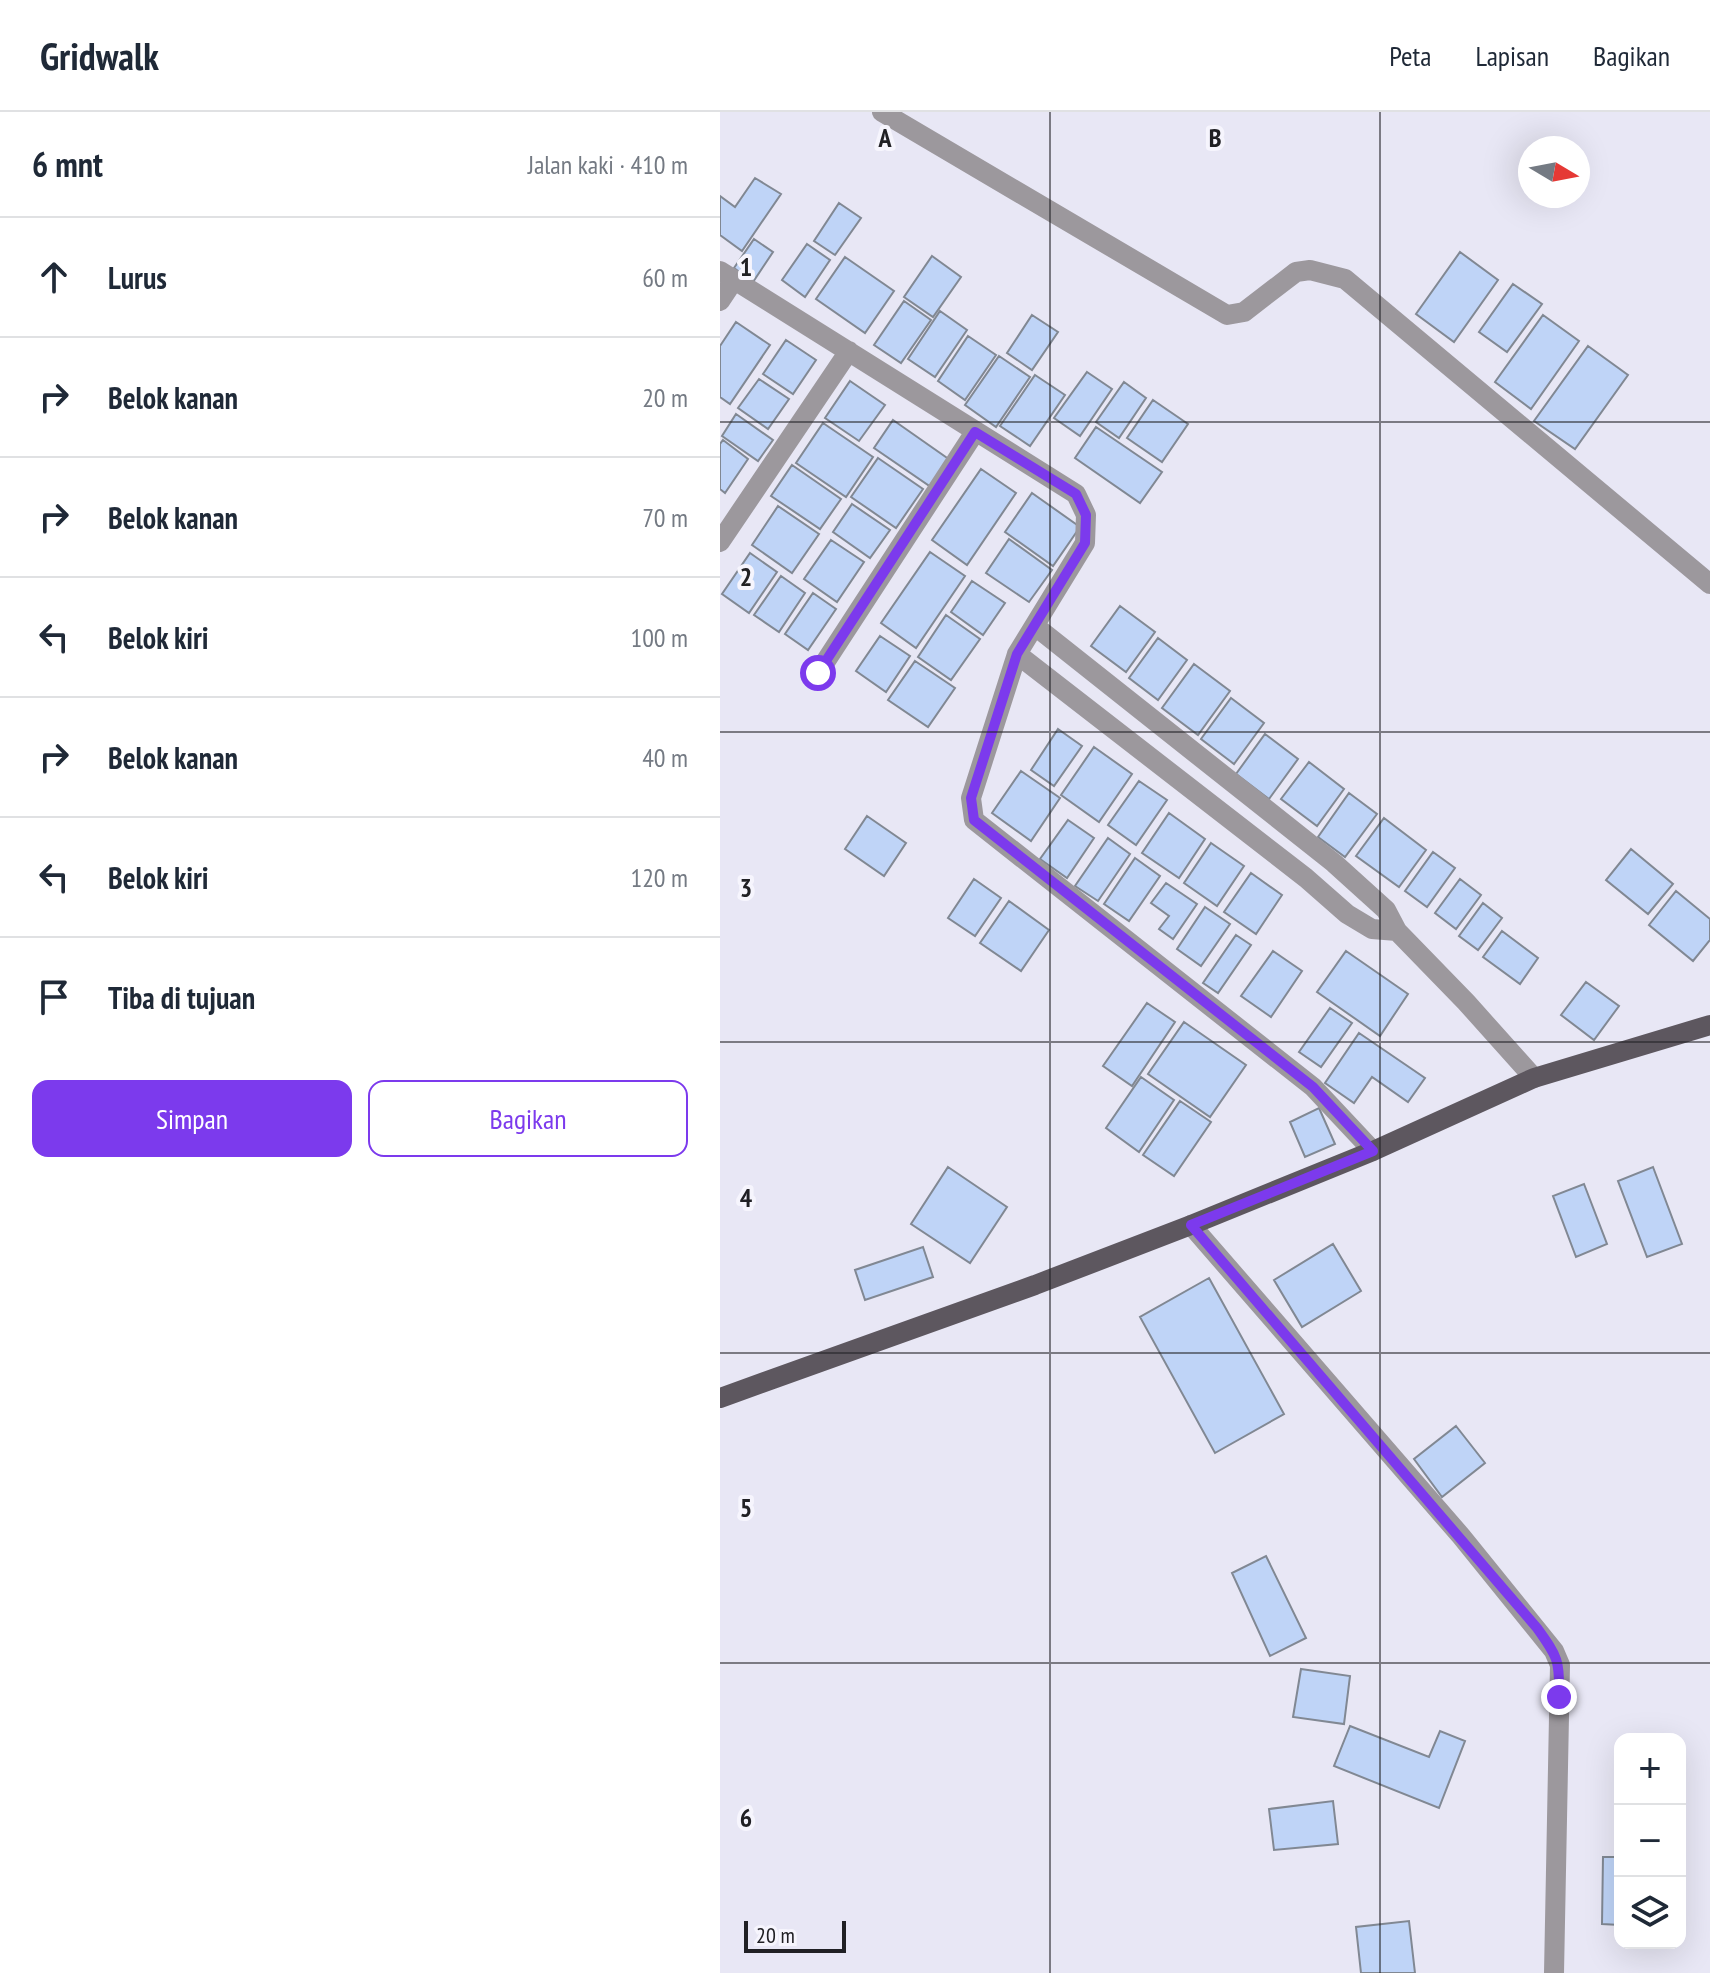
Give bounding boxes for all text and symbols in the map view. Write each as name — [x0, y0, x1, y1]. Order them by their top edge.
text: Gridwalk — [40, 31, 159, 80]
text: Peta — [1389, 37, 1431, 74]
text: Lapisan — [1475, 37, 1549, 74]
text: Bagikan — [1593, 37, 1670, 74]
text: A — [877, 121, 892, 154]
text: B — [1209, 121, 1222, 154]
north arrow — [1518, 136, 1590, 208]
text: 6 mnt — [32, 142, 103, 186]
text: Jalan kaki · 410 m — [528, 148, 688, 181]
text: 1 — [740, 250, 752, 283]
icon: ahead — [32, 255, 76, 299]
text: Lurus — [108, 258, 167, 297]
text: 60 m — [642, 261, 688, 294]
icon: right — [32, 375, 76, 419]
text: Belok kanan — [108, 378, 238, 417]
text: 20 m — [642, 381, 688, 414]
icon: right — [32, 495, 76, 539]
text: Belok kanan — [108, 498, 238, 537]
text: 70 m — [642, 501, 688, 534]
text: 2 — [740, 560, 752, 593]
icon: left — [32, 615, 76, 659]
text: Belok kiri — [108, 618, 209, 657]
text: 100 m — [630, 621, 688, 654]
route start — [800, 655, 836, 691]
icon: right — [32, 735, 76, 779]
text: Belok kanan — [108, 738, 238, 777]
text: 40 m — [642, 741, 688, 774]
icon: left — [32, 855, 76, 899]
text: Belok kiri — [108, 858, 209, 897]
text: 120 m — [630, 861, 688, 894]
text: 3 — [740, 871, 752, 904]
icon: arrive — [32, 975, 76, 1019]
text: Tiba di tujuan — [108, 978, 255, 1017]
button: Simpan — [32, 1080, 352, 1157]
button: Bagikan — [368, 1080, 688, 1157]
text: 4 — [740, 1181, 753, 1214]
text: 5 — [740, 1491, 752, 1524]
route end — [1541, 1679, 1577, 1715]
map controls — [1614, 1733, 1686, 1949]
button: + — [1614, 1733, 1686, 1805]
text: 6 — [740, 1801, 752, 1834]
button: − — [1614, 1805, 1686, 1877]
button: layers — [1614, 1877, 1686, 1949]
scale bar — [744, 1917, 846, 1953]
text: 20 m — [756, 1921, 795, 1949]

